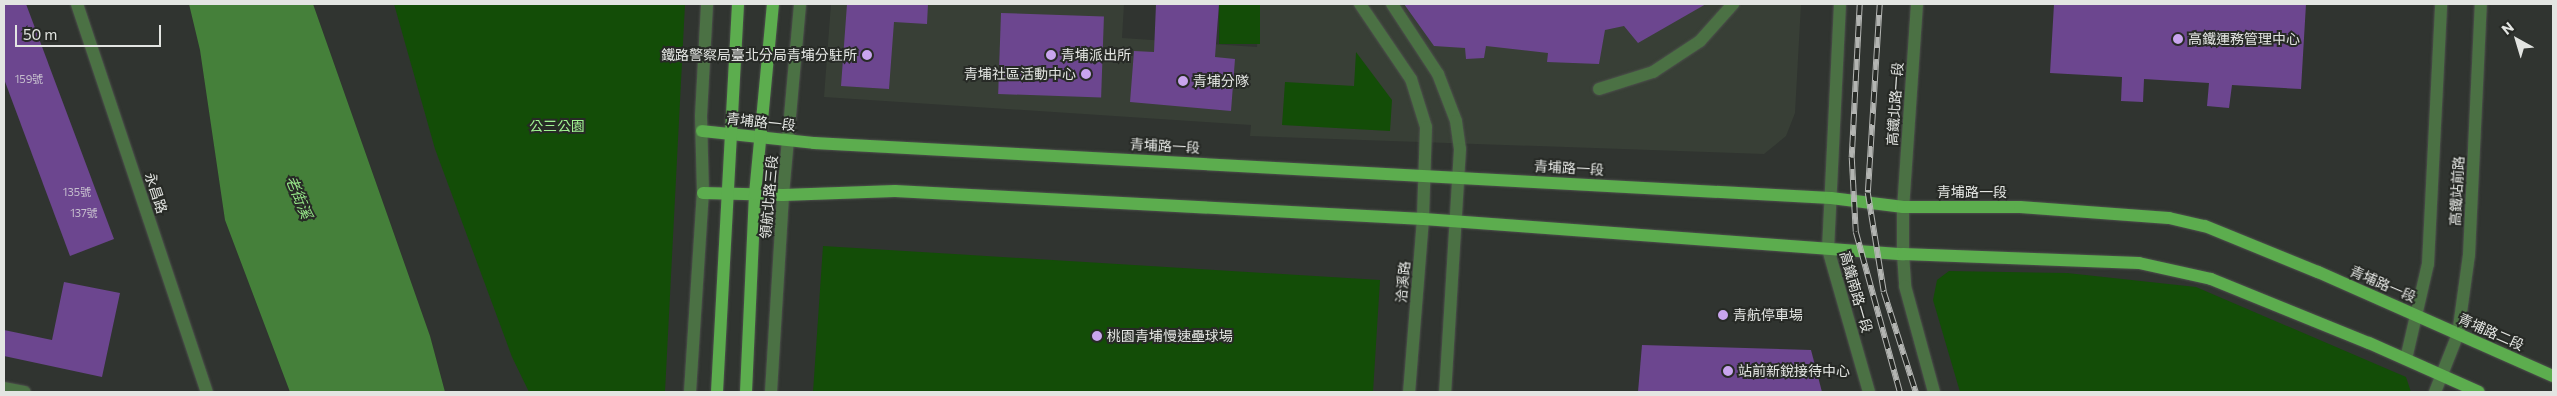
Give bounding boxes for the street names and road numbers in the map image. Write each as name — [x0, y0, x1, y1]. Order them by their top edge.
street label: 高鐵北路一段 — [1884, 62, 1906, 146]
street label: 青埔路一段 — [725, 110, 797, 134]
street label: 青埔路一段 — [1130, 136, 1200, 156]
street label: 領航北路三段 — [757, 154, 781, 240]
street label: 高鐵站前路 — [2447, 156, 2467, 226]
street label: 青埔路一段 — [1534, 158, 1604, 178]
street label: 永昌路 — [142, 170, 170, 216]
street label: 青埔路一段 — [1937, 184, 2007, 200]
street label: 高鐵南路一段 — [1836, 249, 1876, 335]
street label: 洽溪路 — [1393, 260, 1413, 304]
street label: 青埔路一段 — [2348, 263, 2418, 305]
street label: 青埔路二段 — [2456, 310, 2526, 354]

